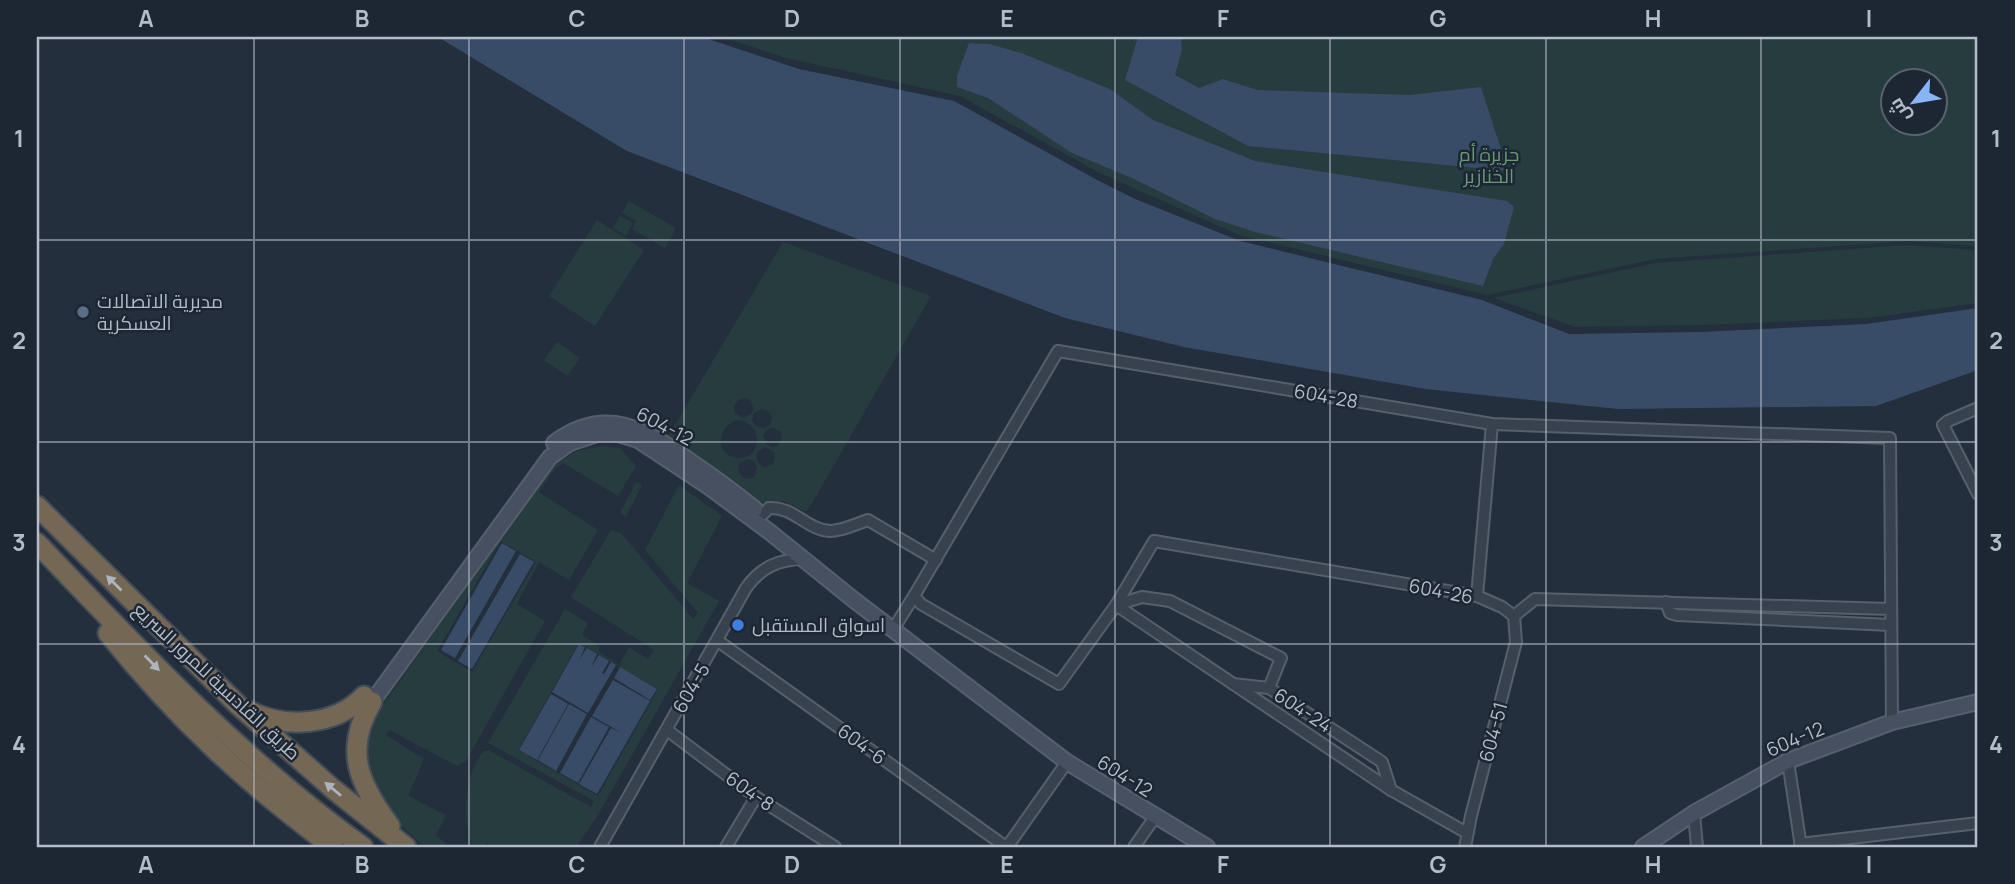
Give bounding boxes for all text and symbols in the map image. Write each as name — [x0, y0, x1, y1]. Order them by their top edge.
text: A — [138, 2, 154, 34]
text: B — [355, 2, 369, 34]
text: C — [569, 2, 586, 34]
text: D — [784, 2, 800, 34]
text: E — [1000, 2, 1014, 34]
text: F — [1217, 2, 1229, 34]
text: G — [1430, 2, 1447, 34]
text: H — [1645, 2, 1661, 34]
text: I — [1866, 2, 1872, 34]
north arrow — [1878, 66, 1948, 136]
text: ش — [1882, 94, 1917, 128]
text: 1 — [14, 122, 24, 154]
text: 1 — [1991, 122, 2001, 154]
park label: جزيرة أم الخنازير — [1459, 141, 1519, 189]
place label: مديرية الاتصالات العسكرية — [97, 288, 223, 336]
marker: مديرية الاتصالات العسكرية — [75, 304, 91, 320]
text: 2 — [12, 324, 26, 356]
text: 2 — [1989, 324, 2003, 356]
street label: 604-28 — [1292, 378, 1360, 414]
street label: 604-12 — [632, 400, 698, 452]
text: 3 — [12, 526, 26, 558]
text: 3 — [1989, 526, 2003, 558]
street label: 604-26 — [1407, 572, 1475, 610]
one-way arrow — [107, 575, 123, 592]
street label: طريق القادسية للمرور السريع — [127, 596, 306, 766]
place label: اسواق المستقبل — [752, 612, 885, 638]
marker: اسواق المستقبل — [730, 617, 746, 633]
one-way arrow — [144, 654, 161, 671]
street label: 604-5 — [666, 658, 716, 718]
street label: 604-24 — [1269, 682, 1337, 738]
street label: 604-51 — [1473, 699, 1513, 765]
street label: 604-12 — [1762, 715, 1828, 763]
street label: 604-6 — [832, 718, 892, 770]
text: 4 — [12, 728, 26, 760]
text: 4 — [1989, 728, 2003, 760]
street label: 604-12 — [1092, 749, 1158, 803]
street label: 604-8 — [721, 765, 779, 817]
one-way arrow — [325, 782, 342, 797]
text: A — [138, 848, 154, 880]
text: B — [355, 848, 369, 880]
text: C — [569, 848, 586, 880]
text: D — [784, 848, 800, 880]
text: E — [1000, 848, 1014, 880]
text: F — [1217, 848, 1229, 880]
text: G — [1430, 848, 1447, 880]
text: H — [1645, 848, 1661, 880]
text: I — [1866, 848, 1872, 880]

